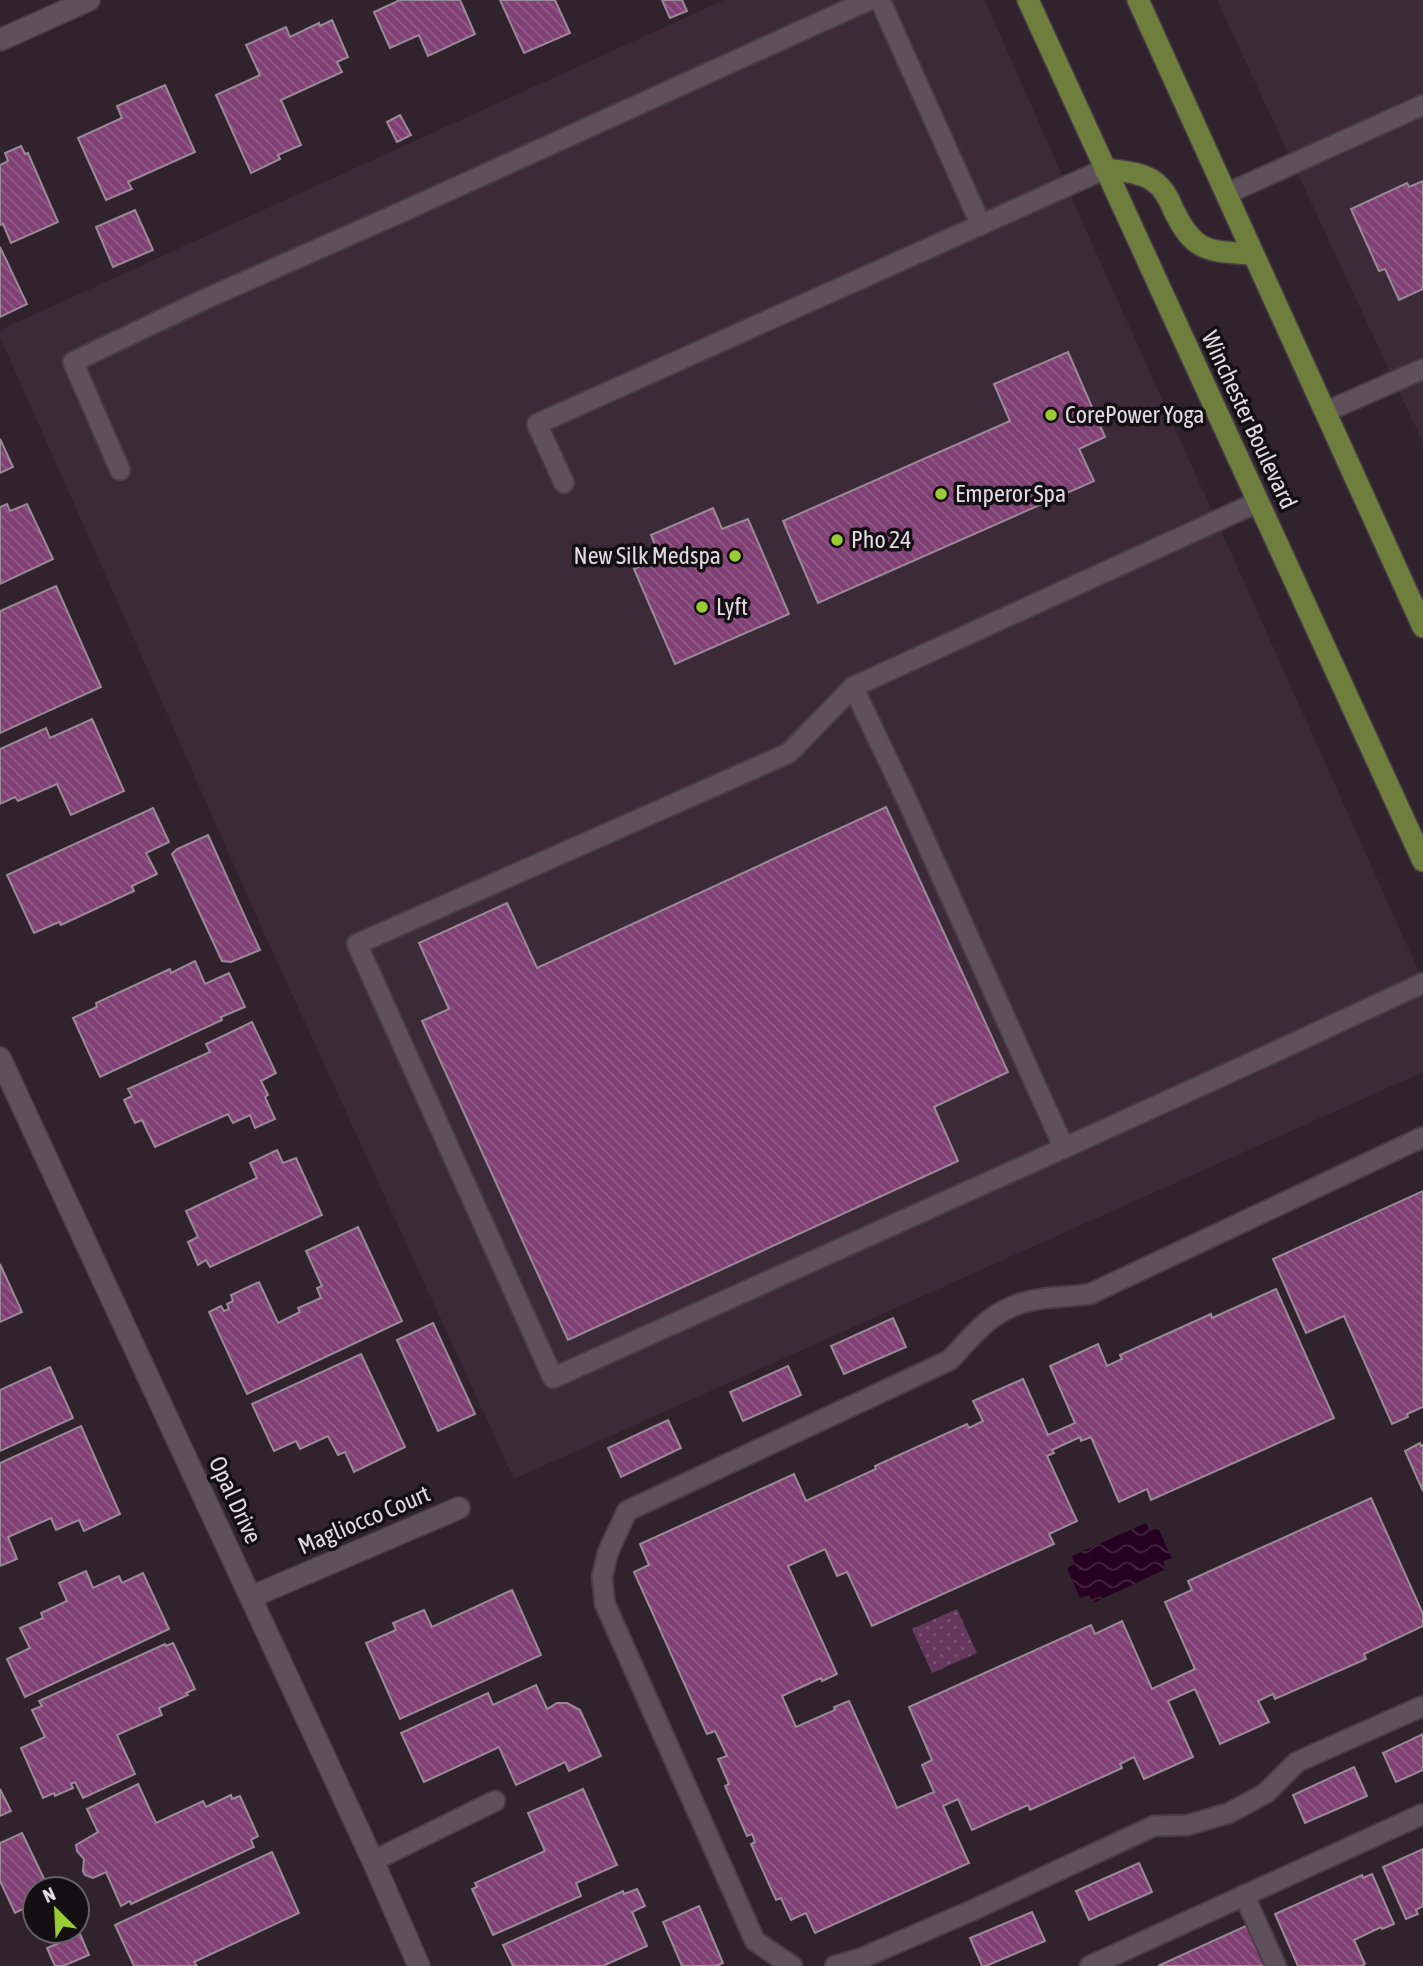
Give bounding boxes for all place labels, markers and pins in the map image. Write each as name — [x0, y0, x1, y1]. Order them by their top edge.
place label: CorePower Yoga — [1065, 401, 1205, 428]
marker: CorePower Yoga — [1043, 407, 1059, 423]
place label: Emperor Spa — [955, 480, 1066, 507]
marker: Emperor Spa — [933, 486, 949, 502]
place label: Pho 24 — [851, 526, 912, 553]
marker: Pho 24 — [829, 532, 845, 548]
place label: New Silk Medspa — [574, 542, 721, 569]
marker: New Silk Medspa — [727, 548, 743, 564]
place label: Lyft — [716, 593, 748, 620]
marker: Lyft — [694, 599, 710, 615]

